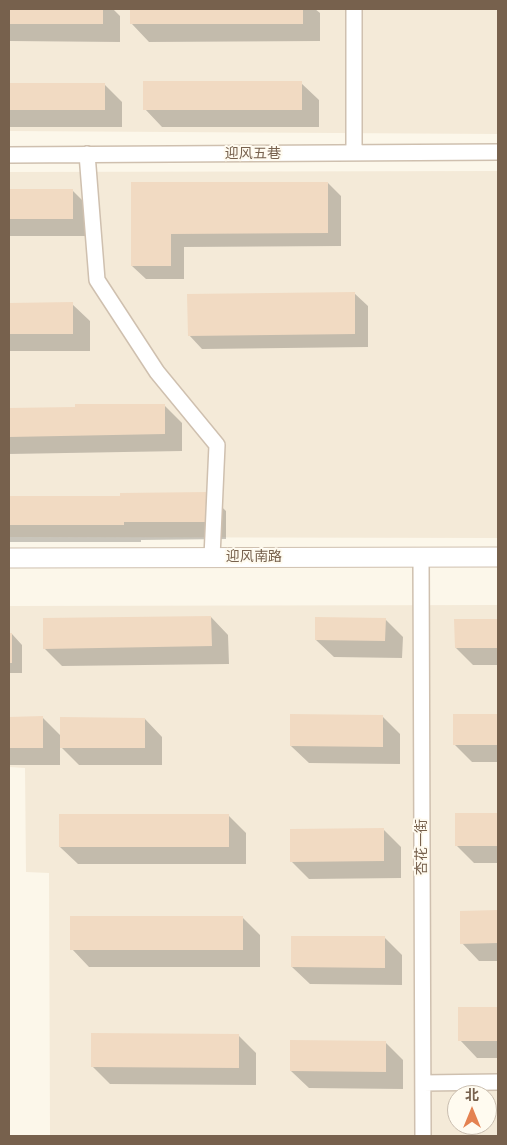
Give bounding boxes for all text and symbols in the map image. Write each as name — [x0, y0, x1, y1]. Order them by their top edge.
street label: 迎风五巷 — [225, 146, 281, 162]
street label: 迎风南路 — [226, 549, 282, 565]
street label: 杏花一街 — [414, 819, 430, 875]
north arrow — [447, 1085, 497, 1135]
text: 北 — [465, 1087, 479, 1104]

